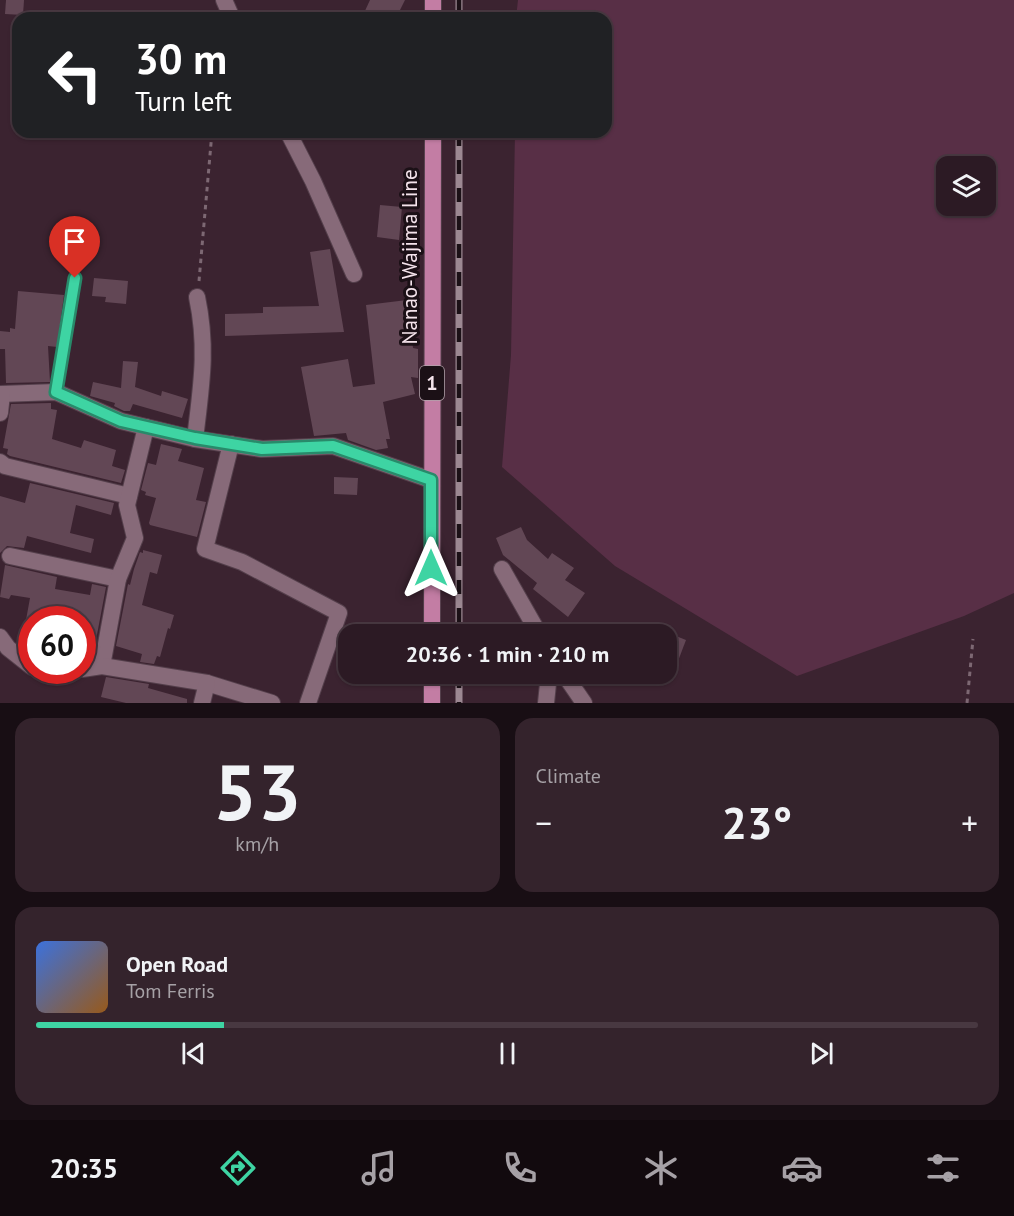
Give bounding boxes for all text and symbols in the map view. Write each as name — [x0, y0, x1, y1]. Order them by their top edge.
text: 30 m — [135, 31, 227, 86]
icon: left — [36, 36, 114, 114]
text: Turn left — [135, 84, 232, 118]
map controls — [936, 156, 996, 216]
button: layers — [936, 156, 996, 216]
street label: Nanao-Wajima Line — [396, 169, 423, 345]
pin — [49, 216, 100, 278]
icon: arrive — [58, 225, 91, 258]
road number: 1 — [420, 366, 444, 400]
position arrow — [399, 536, 463, 600]
speed limit sign: 60 — [18, 606, 96, 684]
text: 20:36 · 1 min · 210 m — [406, 640, 609, 668]
text: 53 — [213, 741, 301, 842]
text: Climate — [536, 763, 601, 789]
text: 23° — [721, 793, 792, 851]
text: − — [536, 801, 552, 844]
text: + — [961, 801, 978, 844]
text: km/h — [235, 831, 279, 857]
text: Open Road — [126, 950, 228, 978]
text: Tom Ferris — [126, 978, 215, 1004]
icon: previous — [177, 1037, 210, 1070]
icon: pause — [491, 1037, 524, 1070]
icon: next — [805, 1037, 838, 1070]
icon: directions — [217, 1147, 259, 1189]
icon: music — [358, 1147, 400, 1189]
icon: phone — [499, 1147, 541, 1189]
icon: climate — [640, 1147, 682, 1189]
icon: car — [781, 1147, 823, 1189]
icon: filters — [922, 1147, 964, 1189]
text: 20:35 — [50, 1151, 118, 1185]

